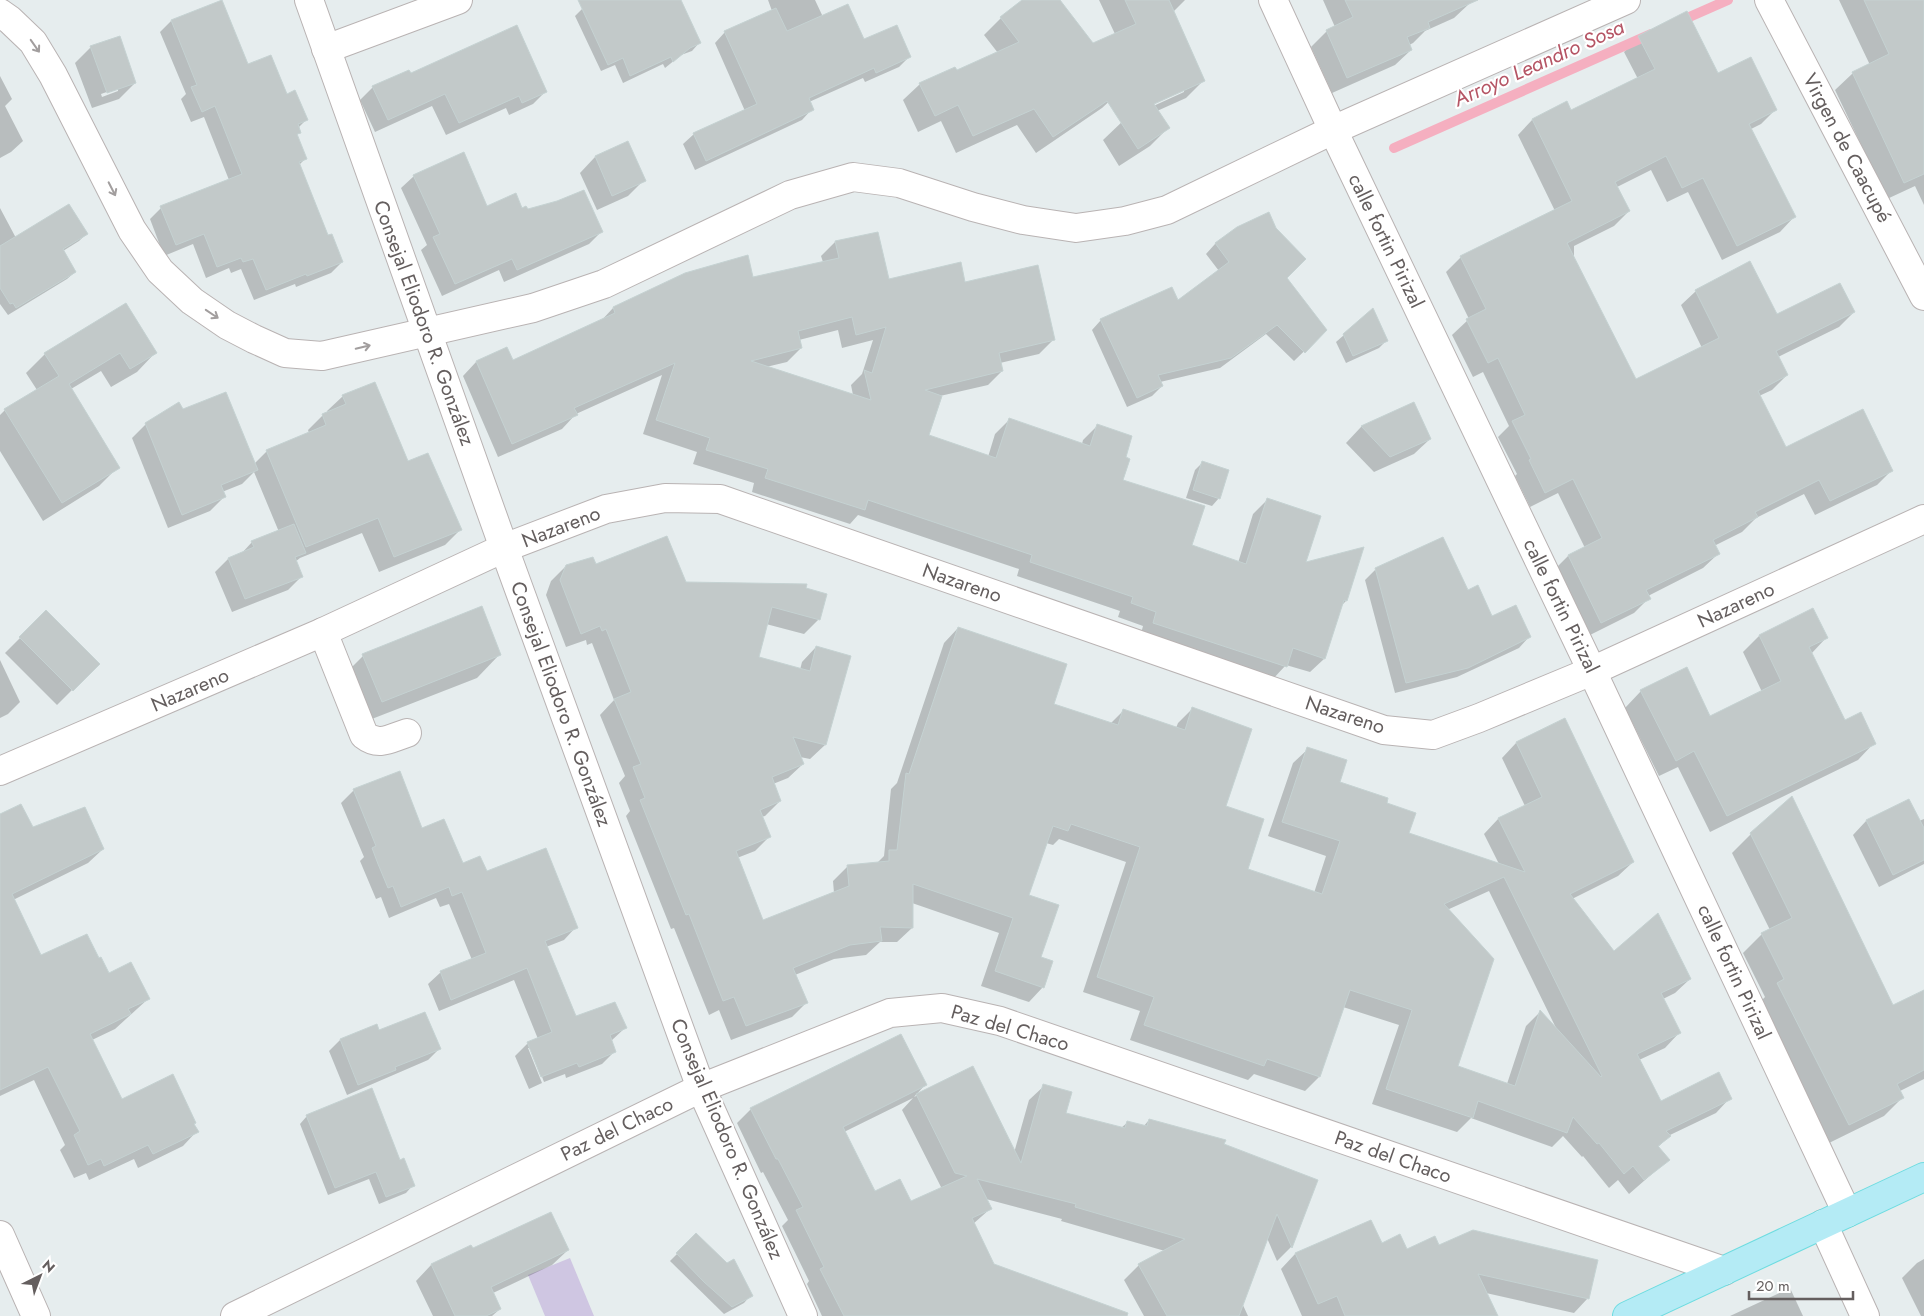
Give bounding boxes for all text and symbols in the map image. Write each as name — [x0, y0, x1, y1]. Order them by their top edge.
water label: Arroyo Leandro Sosa — [1448, 12, 1629, 115]
one-way arrow — [30, 39, 40, 53]
street label: Virgen de Caacupé — [1795, 68, 1899, 228]
street label: calle fortin Pirizal — [1341, 169, 1431, 313]
one-way arrow — [108, 181, 117, 196]
street label: Consejal Eliodoro R. González — [366, 196, 482, 450]
one-way arrow — [204, 309, 218, 319]
one-way arrow — [355, 342, 371, 351]
street label: Nazareno — [517, 499, 605, 555]
street label: calle fortin Pirizal — [1516, 534, 1606, 678]
street label: Nazareno — [918, 556, 1006, 610]
street label: Nazareno — [1693, 574, 1779, 636]
street label: Consejal Eliodoro R. González — [503, 577, 619, 831]
street label: Nazareno — [146, 661, 234, 719]
street label: Nazareno — [1301, 689, 1389, 742]
street label: calle fortin Pirizal — [1690, 900, 1778, 1044]
street label: Paz del Chaco — [947, 997, 1073, 1059]
street label: Consejal Eliodoro R. González — [663, 1014, 791, 1264]
street label: Paz del Chaco — [556, 1089, 678, 1169]
street label: Paz del Chaco — [1331, 1123, 1455, 1191]
north arrow — [15, 1251, 65, 1301]
text: N — [38, 1255, 60, 1277]
scale bar — [1749, 1268, 1853, 1300]
text: 20 m — [1756, 1275, 1790, 1297]

